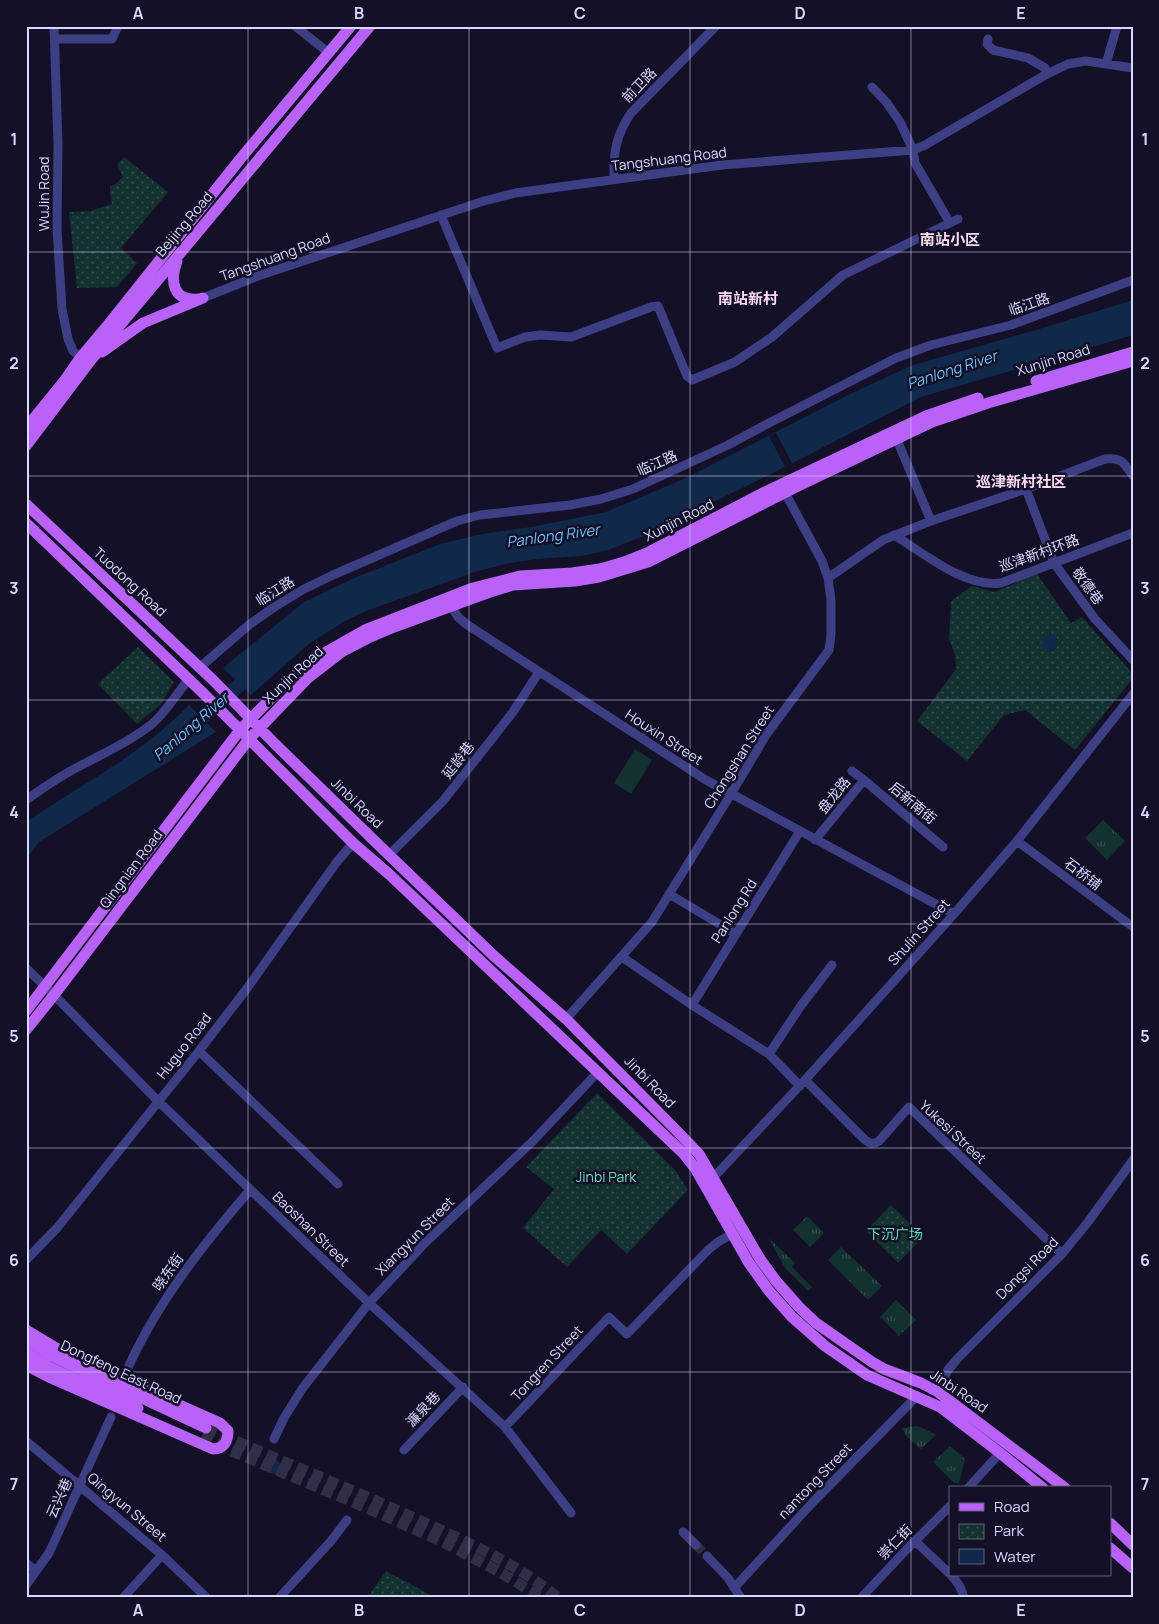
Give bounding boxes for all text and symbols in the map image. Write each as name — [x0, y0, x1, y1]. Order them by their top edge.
text: A — [133, 2, 144, 24]
text: B — [354, 2, 364, 24]
text: C — [574, 2, 586, 24]
text: D — [794, 2, 806, 24]
text: E — [1016, 2, 1026, 24]
street label: 前卫路 — [617, 63, 660, 106]
text: 1 — [10, 128, 18, 150]
text: 1 — [1141, 128, 1149, 150]
street label: Tangshuang Road — [610, 142, 728, 175]
street label: WuJin Road — [34, 156, 53, 232]
street label: Beijing Road — [151, 187, 216, 260]
street label: Tangshuang Road — [217, 228, 333, 285]
district label: 南站小区 — [920, 229, 980, 250]
district label: 南站新村 — [718, 288, 778, 309]
street label: 临江路 — [1006, 288, 1052, 319]
street label: Xunjin Road — [1014, 339, 1092, 380]
water label: Panlong River — [904, 344, 1002, 394]
text: 2 — [9, 352, 19, 374]
text: 2 — [1140, 352, 1150, 374]
street label: 临江路 — [634, 445, 680, 480]
district label: 巡津新村社区 — [976, 471, 1066, 492]
street label: Xunjin Road — [641, 494, 717, 545]
water label: Panlong River — [505, 518, 603, 552]
street label: 巡津新村环路 — [996, 529, 1082, 576]
street label: Tuodong Road — [90, 543, 171, 620]
street label: 敬德巷 — [1068, 563, 1108, 608]
street label: 临江路 — [252, 571, 298, 610]
text: 3 — [9, 577, 19, 599]
text: 3 — [1140, 577, 1150, 599]
street label: Xunjin Road — [258, 642, 327, 708]
water label: Panlong River — [148, 686, 235, 765]
street label: Chongshan Street — [699, 701, 778, 812]
street label: Houxin Street — [622, 704, 707, 769]
street label: 延龄巷 — [437, 737, 478, 782]
street label: 盘龙路 — [813, 772, 854, 817]
street label: Jinbi Road — [327, 773, 388, 832]
street label: 后新南街 — [886, 777, 941, 828]
text: 4 — [9, 801, 19, 823]
text: 4 — [1140, 801, 1150, 823]
street label: Qingnian Road — [95, 826, 166, 912]
street label: 石桥铺 — [1061, 853, 1106, 894]
street label: Panlong Rd — [706, 875, 761, 946]
street label: Shulin Street — [883, 894, 954, 969]
street label: Huguo Road — [152, 1009, 215, 1083]
text: 5 — [9, 1025, 19, 1047]
text: 5 — [1140, 1025, 1150, 1047]
street label: Jinbi Road — [621, 1051, 680, 1112]
street label: Yukesi Street — [916, 1096, 991, 1168]
park label: Jinbi Park — [576, 1167, 637, 1186]
street label: Baoshan Street — [269, 1187, 354, 1271]
street label: Xiangyun Street — [371, 1192, 458, 1279]
park label: 下沉广场 — [867, 1224, 923, 1243]
street label: Dongsi Road — [991, 1232, 1062, 1303]
text: 6 — [9, 1249, 19, 1271]
street label: 晓东街 — [148, 1249, 187, 1294]
text: 6 — [1140, 1249, 1150, 1271]
street label: Tongren Street — [507, 1320, 587, 1405]
street label: Dongfeng East Road — [58, 1335, 185, 1408]
street label: Jinbi Road — [927, 1364, 992, 1417]
street label: 濂泉巷 — [401, 1387, 444, 1430]
street label: nantong Street — [774, 1438, 856, 1523]
street label: Qingyun Street — [84, 1468, 171, 1546]
text: 7 — [10, 1473, 18, 1495]
text: 7 — [1141, 1473, 1149, 1495]
street label: 云兴巷 — [41, 1475, 76, 1521]
legend — [949, 1486, 1112, 1576]
text: Road — [994, 1496, 1030, 1517]
street label: 崇仁街 — [873, 1520, 916, 1563]
text: Park — [994, 1520, 1024, 1541]
text: Water — [994, 1546, 1036, 1567]
text: A — [133, 1599, 144, 1621]
text: B — [354, 1599, 364, 1621]
text: C — [574, 1599, 586, 1621]
text: D — [794, 1599, 806, 1621]
text: E — [1016, 1599, 1026, 1621]

